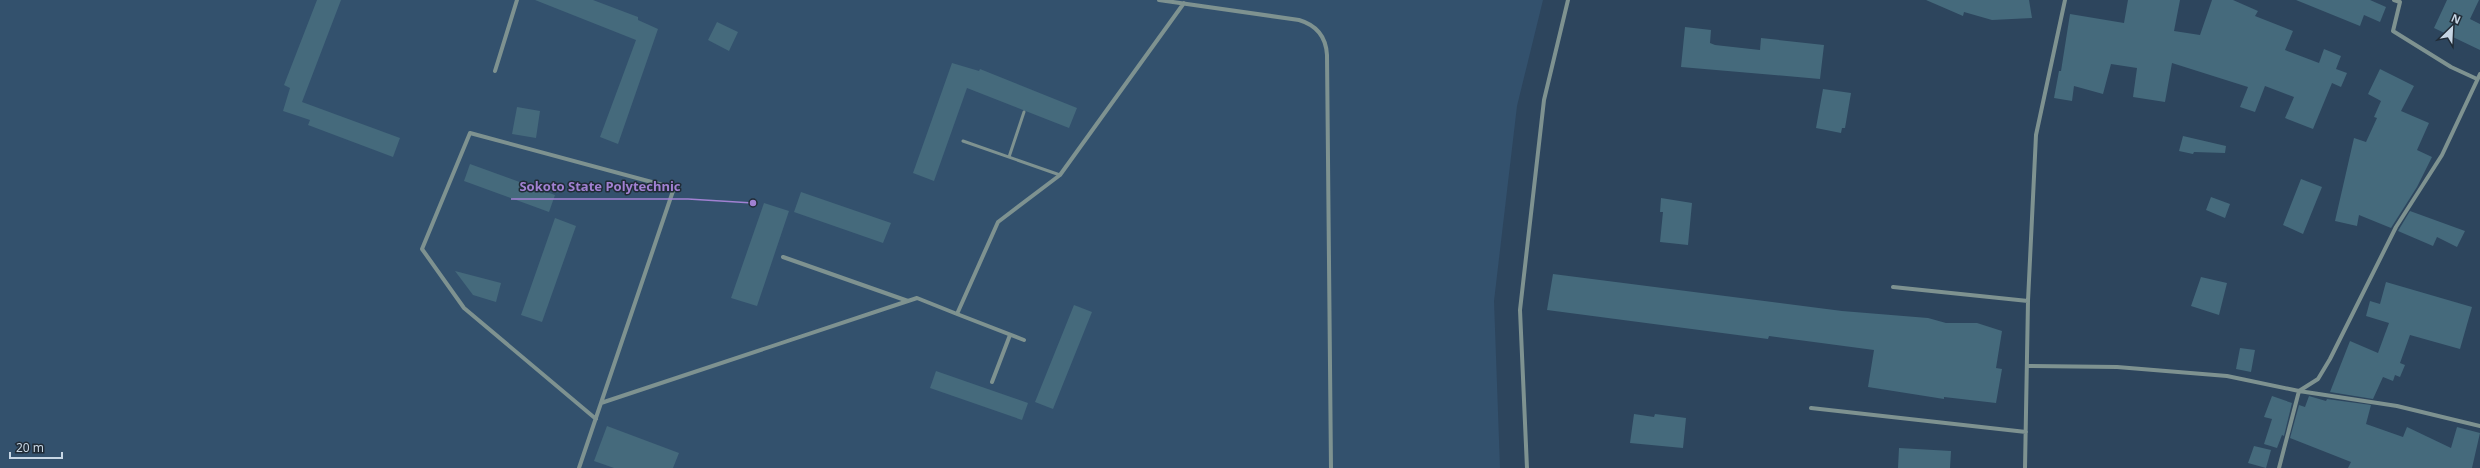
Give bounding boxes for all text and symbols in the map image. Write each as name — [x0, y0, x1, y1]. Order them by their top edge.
north arrow — [2432, 8, 2472, 48]
text: N — [2449, 10, 2463, 27]
callout: Sokoto State Polytechnic — [511, 174, 688, 199]
text: Sokoto State Polytechnic — [519, 177, 681, 195]
scale bar — [10, 434, 62, 460]
text: 20 m — [16, 439, 44, 456]

